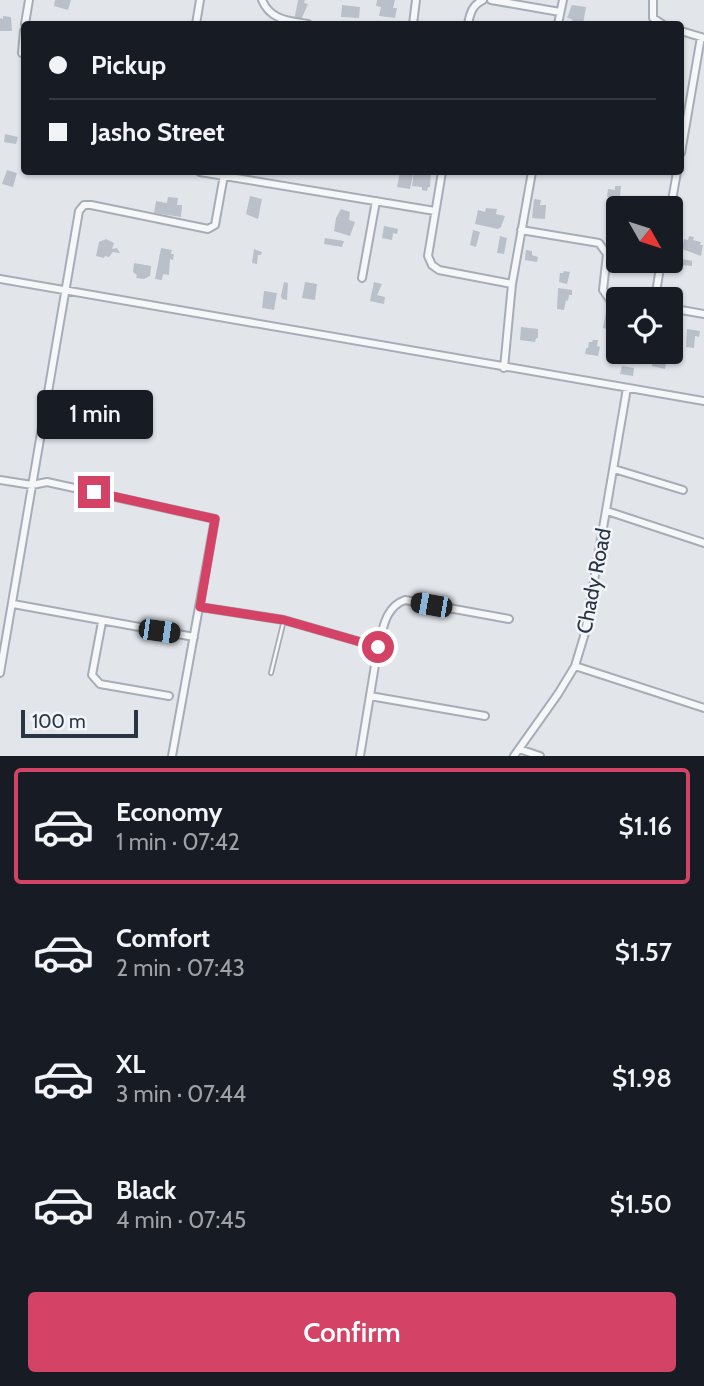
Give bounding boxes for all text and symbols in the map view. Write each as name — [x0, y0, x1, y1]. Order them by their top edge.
text: Pickup — [91, 49, 166, 81]
text: Jasho Street — [91, 116, 225, 148]
north arrow — [606, 196, 682, 273]
map controls — [606, 196, 683, 364]
button: locate — [606, 287, 683, 364]
callout: 1 min — [36, 391, 152, 440]
text: 1 min — [69, 400, 121, 428]
route end — [78, 476, 110, 508]
street label: Chady Road — [571, 526, 616, 636]
car — [409, 591, 454, 619]
car — [137, 618, 182, 644]
route start — [362, 631, 394, 663]
scale bar — [21, 707, 138, 739]
text: 100 m — [32, 710, 86, 733]
icon: car — [32, 795, 95, 858]
text: Economy — [116, 796, 222, 828]
text: $1.16 — [619, 810, 672, 842]
text: 1 min · 07:42 — [116, 828, 240, 856]
icon: car — [32, 921, 95, 984]
text: Comfort — [116, 922, 210, 954]
text: $1.57 — [615, 936, 672, 968]
text: 2 min · 07:43 — [116, 954, 245, 982]
icon: car — [32, 1047, 95, 1110]
text: XL — [116, 1048, 145, 1080]
text: $1.98 — [612, 1062, 672, 1094]
text: 3 min · 07:44 — [116, 1080, 246, 1108]
icon: car — [32, 1173, 95, 1236]
text: Black — [116, 1174, 176, 1206]
text: $1.50 — [610, 1188, 672, 1220]
text: 4 min · 07:45 — [116, 1206, 246, 1234]
button: Confirm — [28, 1292, 676, 1372]

